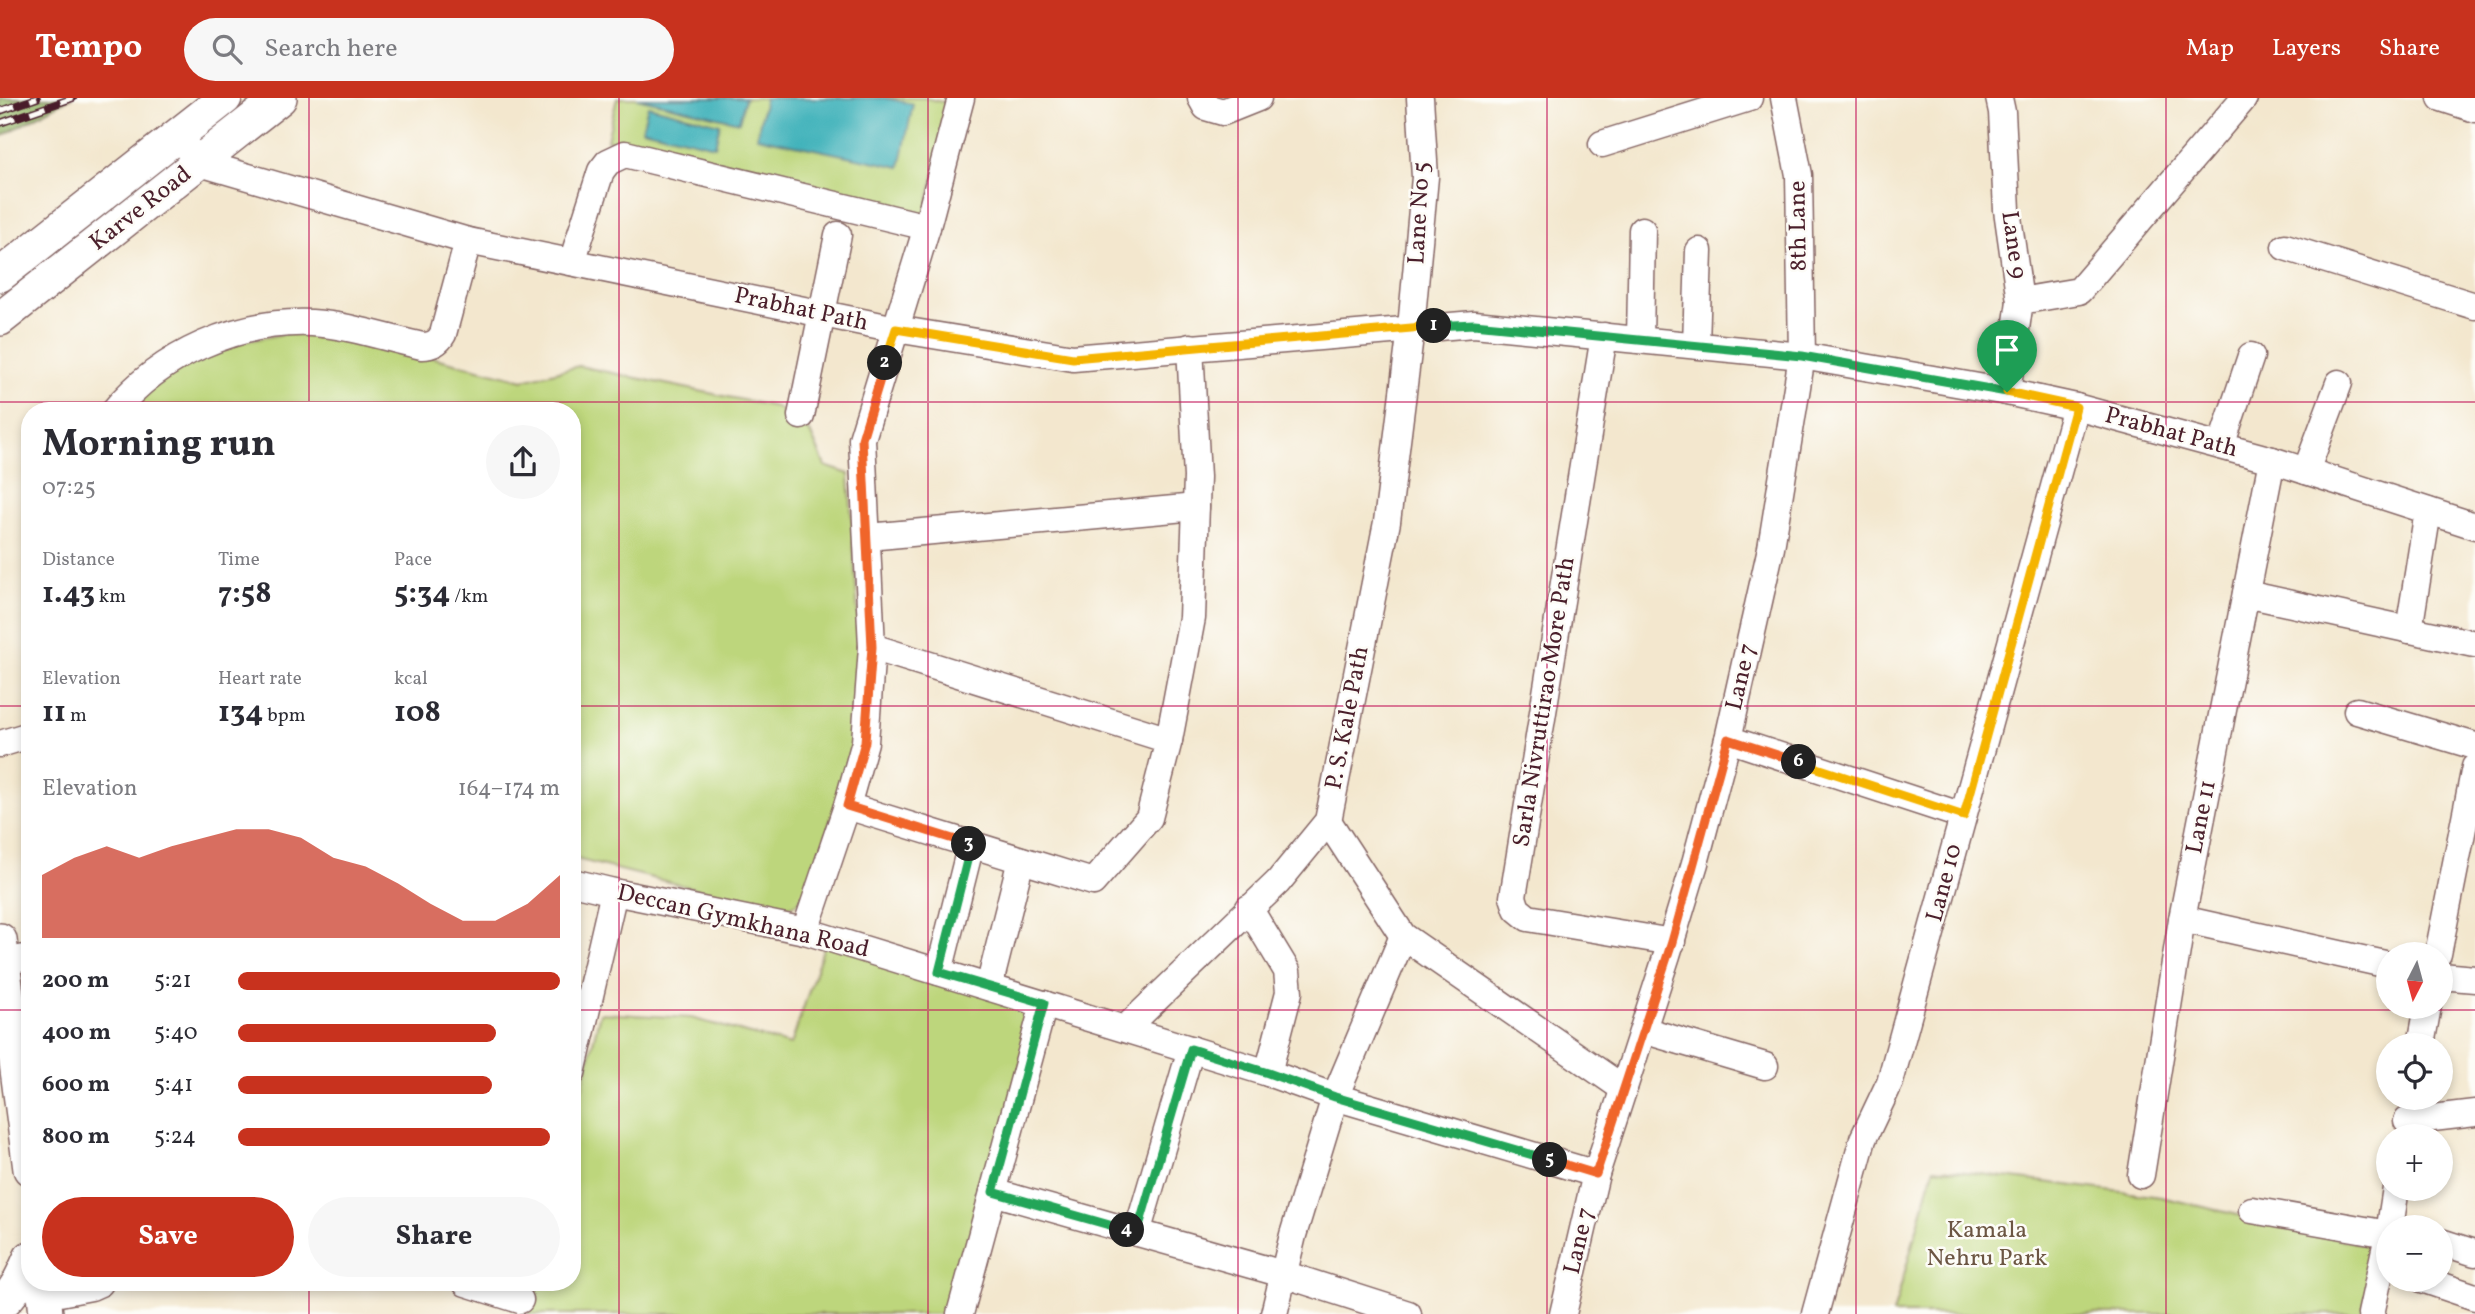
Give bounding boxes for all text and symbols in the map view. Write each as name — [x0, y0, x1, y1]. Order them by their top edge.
search box — [184, 18, 674, 81]
text: Tempo — [35, 26, 142, 72]
icon: search — [208, 30, 246, 68]
text: Search here — [264, 31, 398, 67]
text: Map — [2186, 32, 2234, 66]
text: Layers — [2272, 32, 2341, 66]
text: Share — [2379, 32, 2440, 66]
street label: Karve Road — [83, 158, 199, 260]
street label: Lane No 5 — [1400, 161, 1440, 265]
street label: 8th Lane — [1781, 180, 1817, 272]
street label: Lane 9 — [1991, 209, 2035, 281]
street label: Prabhat Path — [731, 279, 871, 341]
pin: 1 — [1416, 308, 1452, 344]
text: 1 — [1430, 312, 1437, 338]
pin — [1977, 320, 2037, 392]
icon: arrive — [1988, 331, 2026, 369]
pin: 2 — [868, 345, 903, 380]
text: 2 — [880, 349, 889, 375]
street label: Prabhat Path — [2101, 399, 2241, 467]
text: Morning run — [42, 419, 276, 472]
button: share — [486, 425, 560, 499]
text: 07:25 — [42, 472, 96, 504]
text: Distance — [42, 547, 115, 573]
text: Time — [218, 547, 260, 573]
text: Pace — [394, 547, 432, 573]
street label: Sarla Nivruttirao More Path — [1505, 555, 1585, 849]
text: 1.43 — [42, 573, 95, 615]
text: 7:58 — [218, 573, 272, 615]
text: 5:34 — [394, 573, 450, 615]
text: km — [95, 584, 126, 610]
text: /km — [450, 584, 488, 610]
street label: Lane 7 — [1718, 640, 1766, 714]
street label: P. S. Kale Path — [1317, 643, 1379, 793]
text: Elevation — [42, 666, 121, 692]
text: Heart rate — [218, 666, 302, 692]
text: kcal — [394, 666, 428, 692]
text: 11 — [42, 692, 66, 734]
text: 134 — [218, 692, 264, 734]
text: 108 — [394, 692, 441, 734]
text: m — [66, 703, 87, 729]
text: bpm — [264, 703, 305, 729]
pin: 6 — [1782, 744, 1816, 780]
text: 6 — [1793, 748, 1804, 774]
text: Elevation — [42, 773, 138, 805]
text: 164–174 m — [458, 773, 560, 805]
street label: Lane 11 — [2178, 777, 2226, 857]
pin: 3 — [951, 826, 986, 862]
text: 3 — [964, 830, 973, 856]
street label: Lane 10 — [1918, 840, 1972, 926]
street label: Deccan Gymkhana Road — [614, 876, 872, 968]
north arrow — [2376, 942, 2454, 1018]
map controls — [2376, 942, 2453, 1292]
text: 200 m — [42, 965, 109, 997]
text: 5:21 — [154, 965, 192, 997]
text: 400 m — [42, 1017, 111, 1049]
text: 5:40 — [154, 1017, 198, 1049]
button: locate — [2376, 1033, 2453, 1110]
text: 600 m — [42, 1069, 110, 1101]
text: 5:41 — [154, 1069, 193, 1101]
text: 800 m — [42, 1121, 110, 1153]
text: 5:24 — [154, 1121, 196, 1153]
button: + — [2376, 1124, 2453, 1201]
pin: 5 — [1532, 1142, 1568, 1178]
text: 5 — [1545, 1146, 1554, 1172]
button: Save — [42, 1197, 294, 1277]
button: Share — [308, 1197, 560, 1277]
street label: Lane 7 — [1556, 1204, 1604, 1278]
pin: 4 — [1110, 1212, 1144, 1248]
park label: Kamala Nehru Park — [1927, 1214, 2047, 1276]
button: − — [2376, 1215, 2453, 1292]
text: 4 — [1121, 1216, 1132, 1242]

